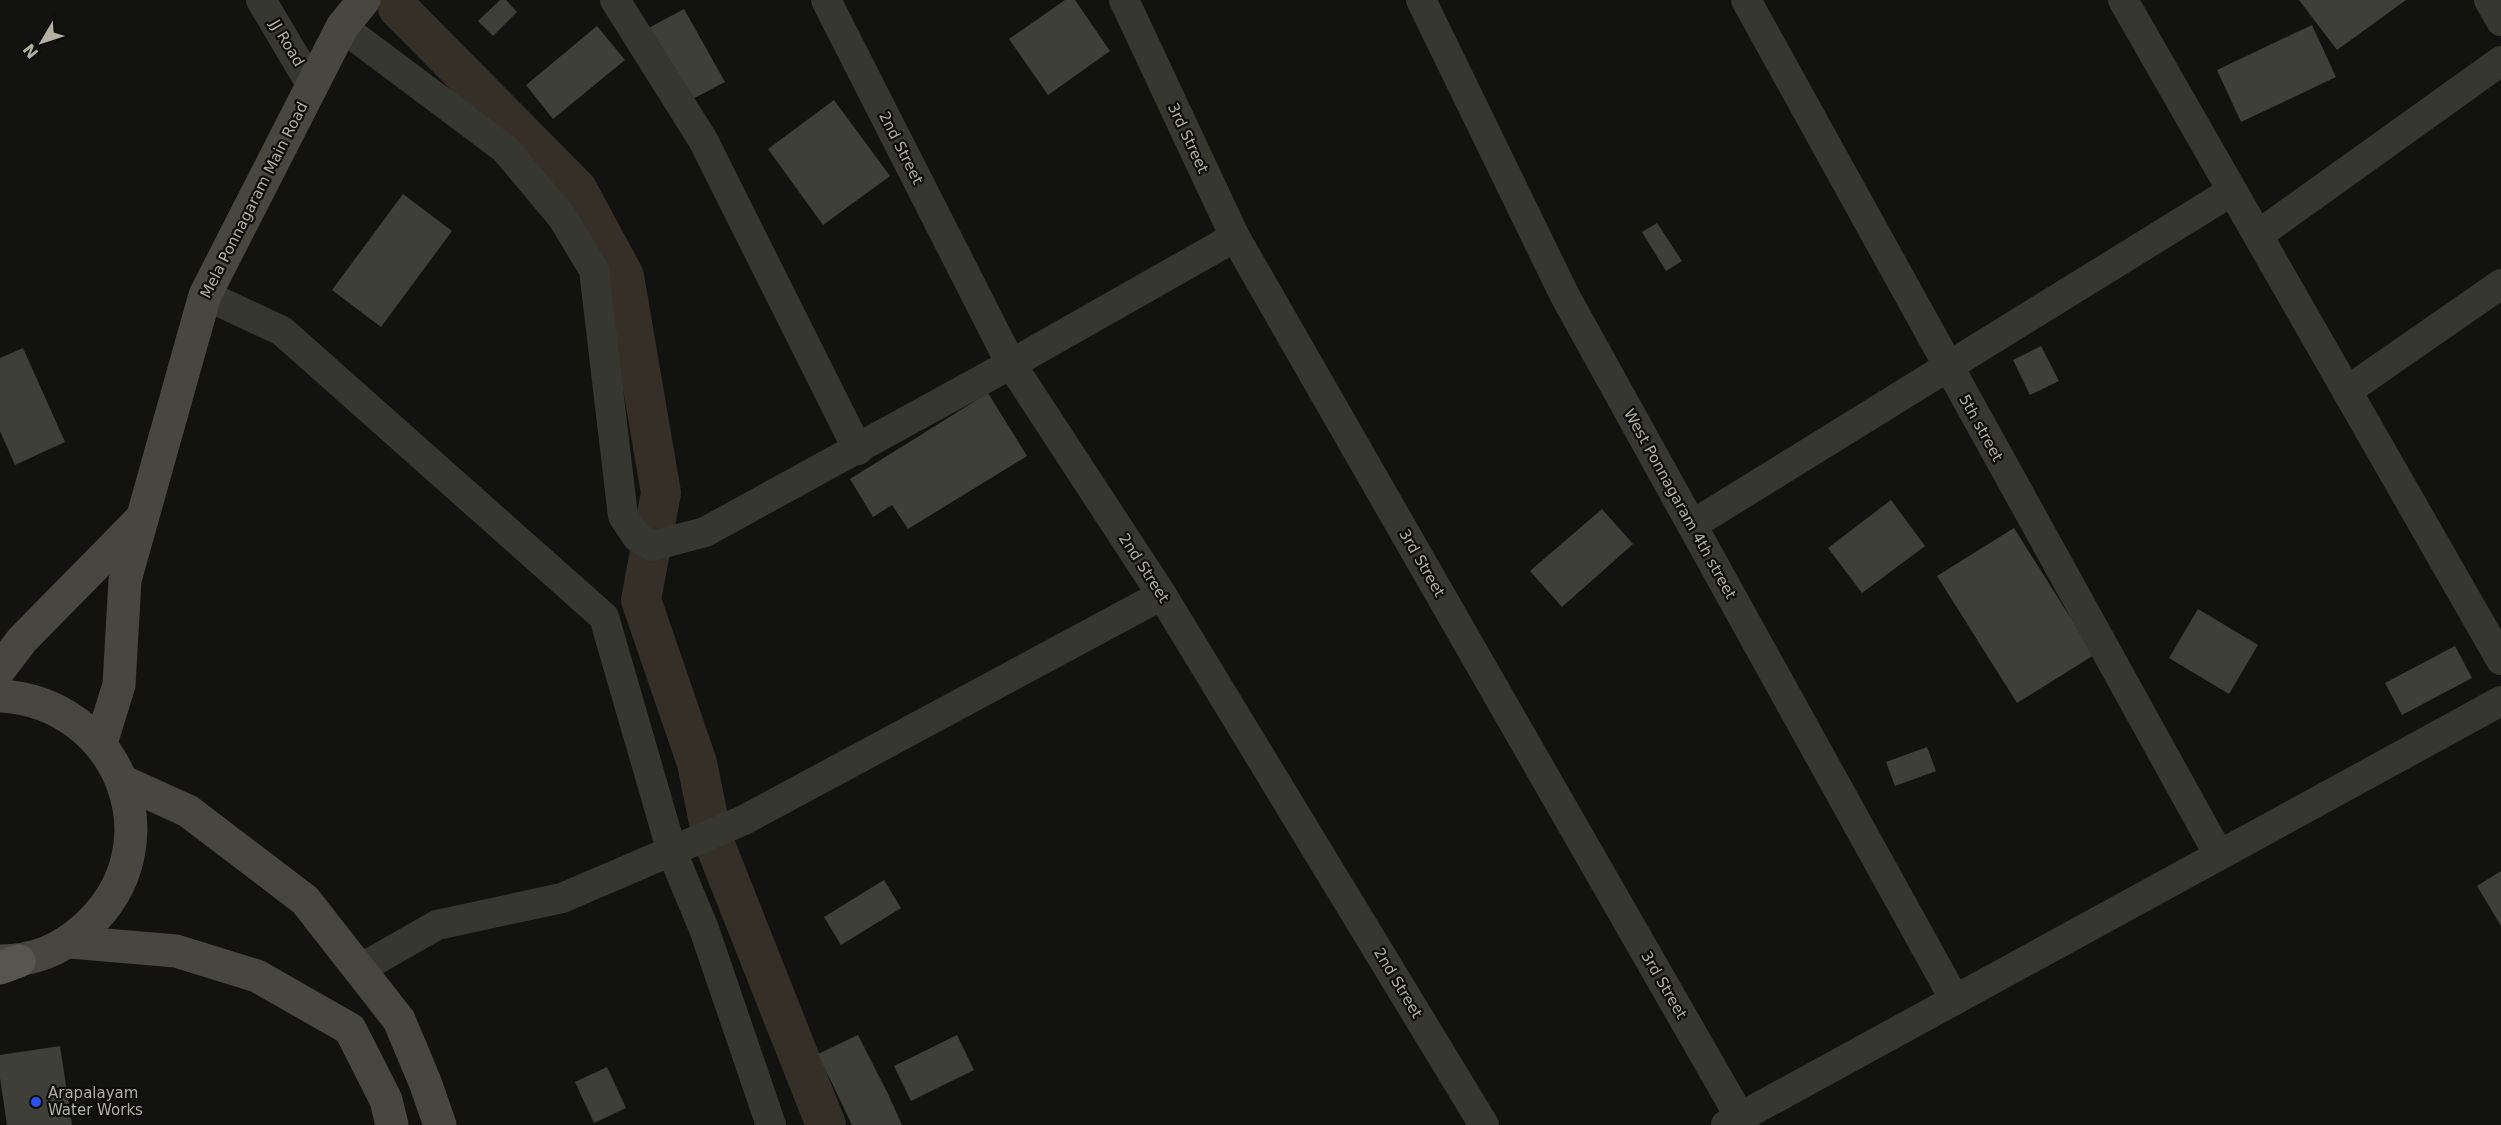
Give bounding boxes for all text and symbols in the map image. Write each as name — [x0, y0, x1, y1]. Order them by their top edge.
north arrow — [12, 12, 72, 72]
street label: JJ Road — [266, 16, 308, 70]
text: N — [19, 40, 42, 62]
street label: Mela Ponnagaram Main Road — [197, 99, 311, 301]
street label: 3rd Street — [1164, 100, 1212, 176]
street label: 2nd Street — [875, 109, 927, 187]
street label: 5th street — [1955, 391, 2007, 465]
street label: West Ponnagaram 4th street — [1620, 406, 1740, 602]
street label: 3rd Street — [1395, 526, 1449, 600]
street label: 2nd Street — [1115, 530, 1173, 606]
street label: 2nd Street — [1370, 945, 1426, 1022]
street label: 3rd Street — [1637, 948, 1691, 1022]
place label: Arapalayam Water Works — [48, 1084, 143, 1119]
marker: Arapalayam Water Works — [29, 1095, 43, 1109]

